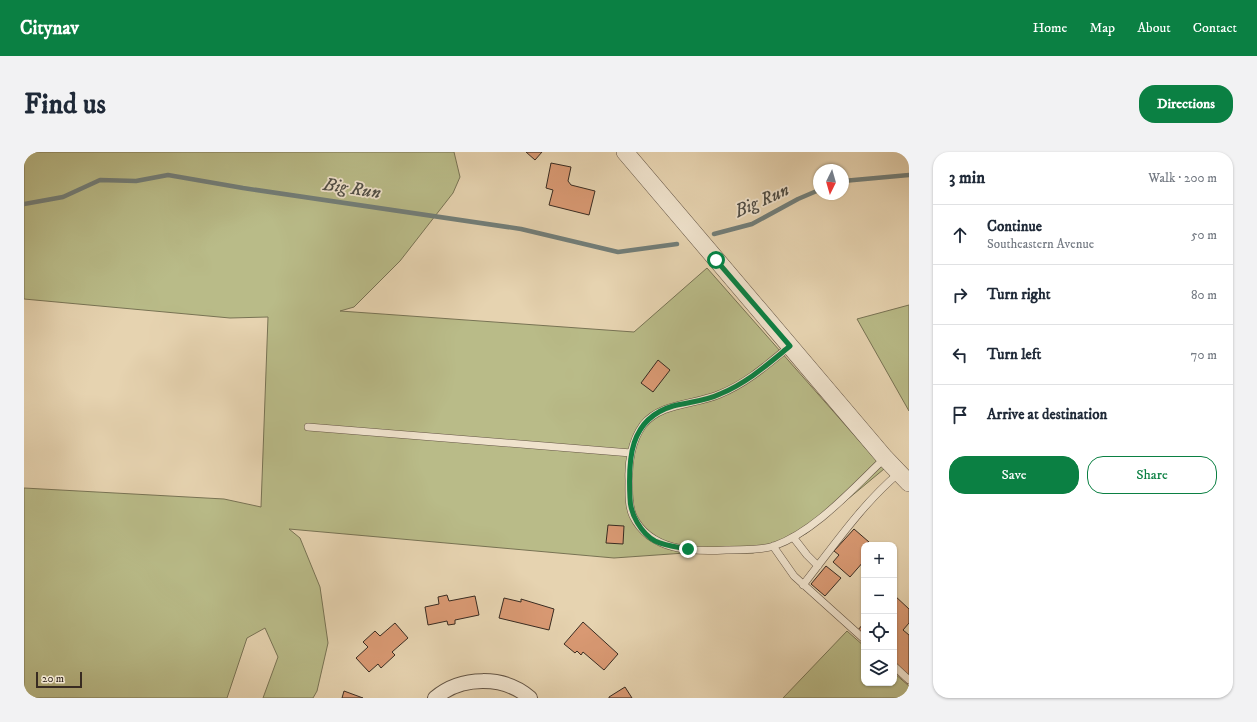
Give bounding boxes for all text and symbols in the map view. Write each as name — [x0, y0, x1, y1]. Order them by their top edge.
text: Citynav — [20, 17, 79, 40]
text: Home — [1033, 19, 1067, 37]
text: Map — [1089, 19, 1115, 37]
text: About — [1137, 19, 1171, 37]
text: Contact — [1193, 19, 1237, 37]
button: Directions — [1139, 85, 1233, 123]
text: Find us — [24, 87, 106, 122]
north arrow — [813, 164, 849, 200]
text: 3 min — [949, 167, 985, 189]
text: Walk · 200 m — [1148, 170, 1217, 186]
water label: Big Run — [321, 173, 382, 204]
water label: Big Run — [730, 179, 793, 223]
text: Continue — [987, 217, 1042, 236]
icon: ahead — [949, 224, 971, 246]
text: 50 m — [1191, 227, 1217, 243]
text: Southeastern Avenue — [987, 236, 1094, 252]
route start — [707, 251, 725, 269]
icon: right — [949, 284, 971, 306]
text: Turn right — [987, 285, 1050, 304]
text: 80 m — [1191, 287, 1217, 303]
icon: left — [949, 344, 971, 366]
text: Turn left — [987, 345, 1041, 364]
text: 70 m — [1191, 347, 1217, 363]
icon: arrive — [949, 404, 971, 426]
text: Arrive at destination — [987, 405, 1107, 424]
button: Save — [949, 456, 1079, 494]
button: Share — [1087, 456, 1217, 494]
route end — [679, 540, 697, 558]
map controls — [861, 542, 897, 686]
button: + — [861, 542, 897, 578]
button: − — [861, 578, 897, 614]
button: locate — [861, 614, 897, 650]
button: layers — [861, 650, 897, 686]
scale bar — [36, 670, 82, 689]
text: 20 m — [42, 672, 64, 686]

